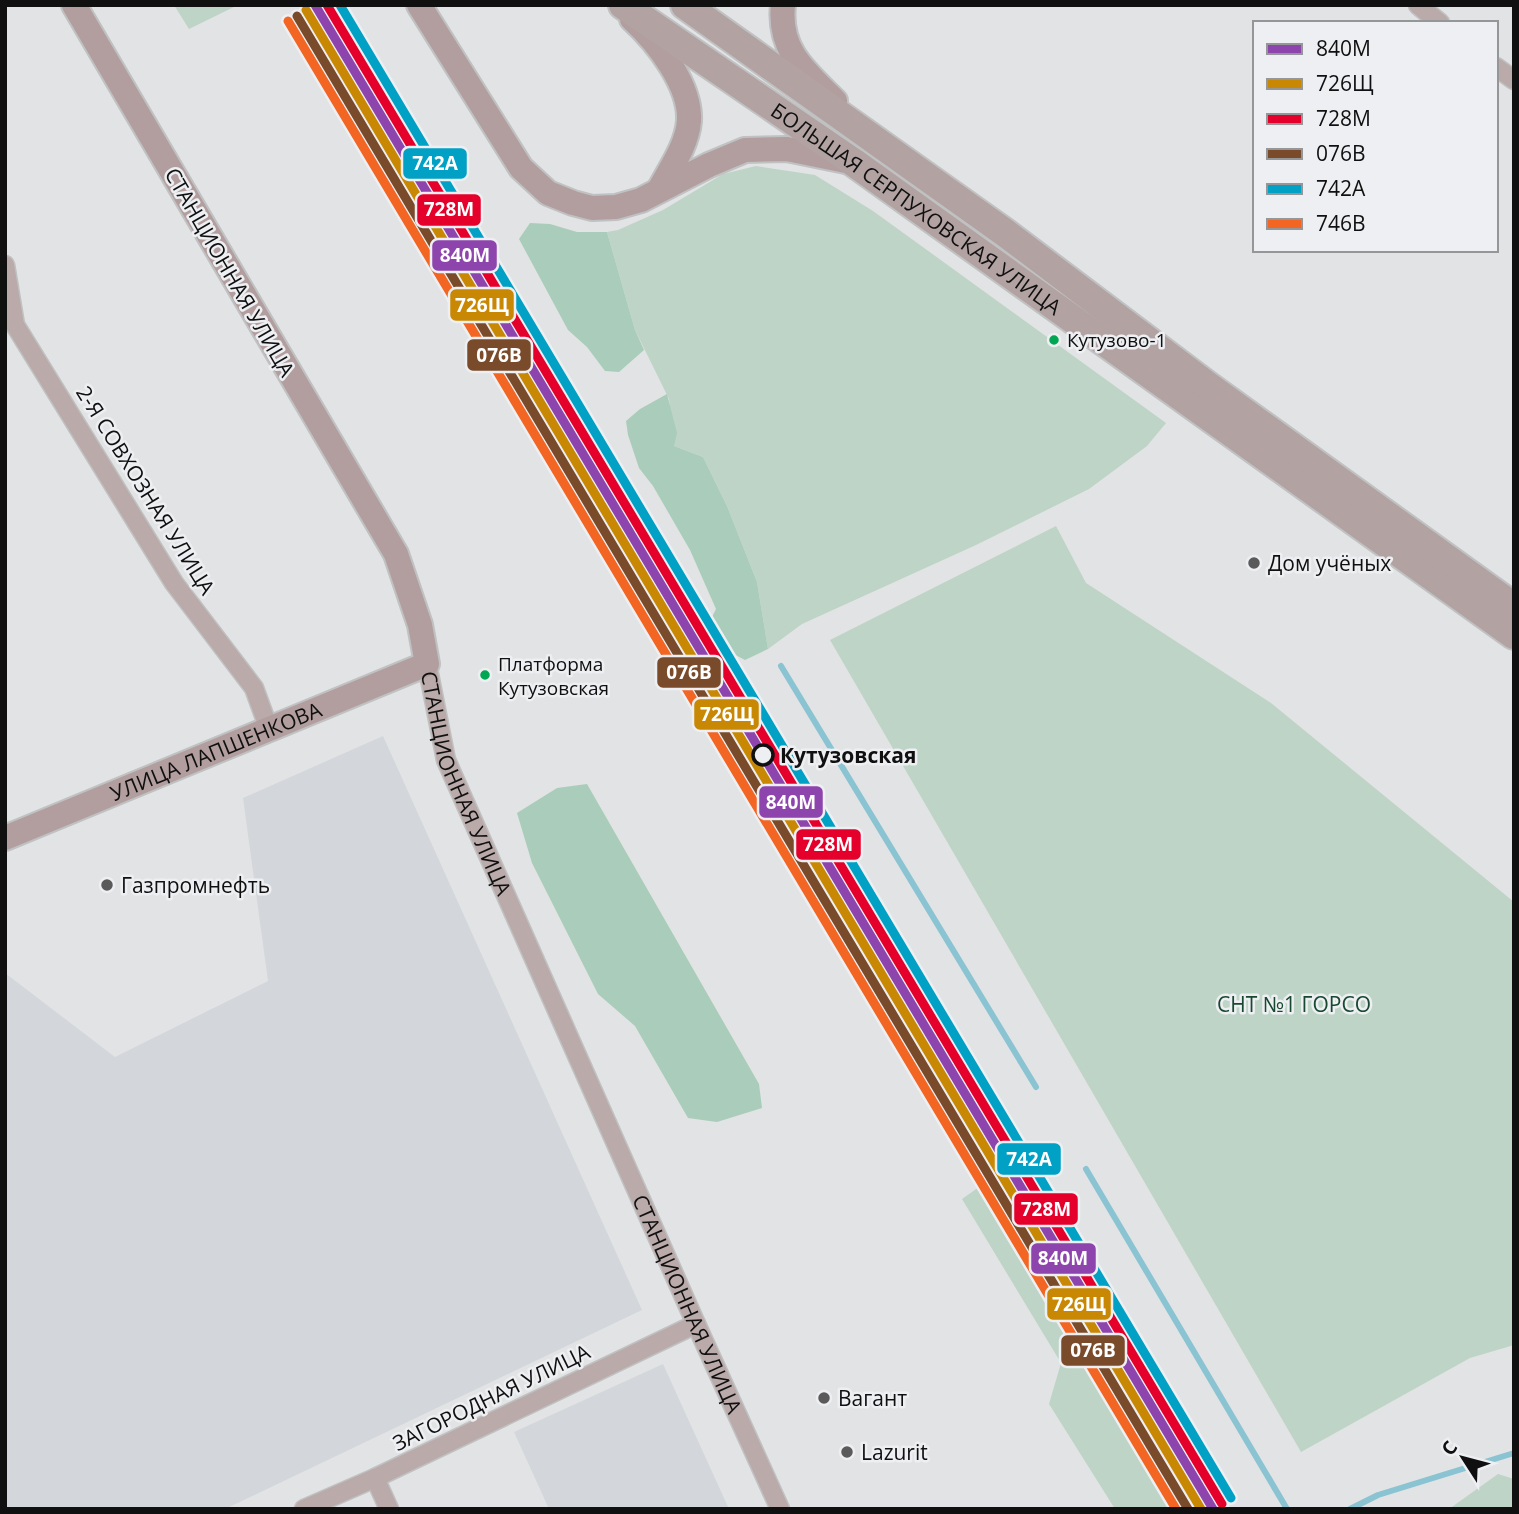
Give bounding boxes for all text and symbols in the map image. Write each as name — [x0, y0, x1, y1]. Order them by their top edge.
legend — [1253, 21, 1498, 252]
text: 840М — [1316, 34, 1371, 62]
text: 726Щ — [1316, 69, 1374, 97]
street label: БОЛЬШАЯ СЕРПУХОВСКАЯ УЛИЦА — [766, 96, 1068, 321]
text: 728М — [1316, 104, 1371, 132]
text: 076В — [1316, 139, 1366, 167]
line badge: 742А — [402, 147, 468, 180]
text: 742А — [412, 150, 459, 176]
street label: СТАНЦИОННАЯ УЛИЦА — [159, 162, 302, 382]
text: 742А — [1316, 174, 1366, 202]
line badge: 728М — [416, 193, 482, 227]
text: 728М — [424, 196, 474, 222]
text: 746В — [1316, 209, 1366, 237]
line badge: 840М — [431, 239, 498, 272]
text: 840М — [440, 242, 490, 268]
line badge: 726Щ — [449, 288, 515, 322]
text: 726Щ — [455, 292, 509, 318]
place label: Кутузово-1 — [1067, 327, 1167, 353]
marker: Кутузово-1 — [1047, 333, 1061, 347]
line badge: 076В — [466, 338, 532, 372]
text: 076В — [476, 342, 522, 368]
street label: 2-Я СОВХОЗНАЯ УЛИЦА — [70, 380, 222, 600]
place label: Дом учёных — [1268, 549, 1391, 577]
marker: Дом учёных — [1246, 555, 1262, 571]
place label: Платформа Кутузовская — [498, 651, 609, 701]
line badge: 076В — [656, 656, 722, 689]
text: 076В — [666, 659, 712, 685]
marker: Платформа Кутузовская — [478, 668, 492, 682]
street label: СТАНЦИОННАЯ УЛИЦА — [415, 669, 518, 900]
street label: УЛИЦА ЛАПШЕНКОВА — [106, 695, 326, 807]
line badge: 726Щ — [693, 698, 760, 731]
text: 726Щ — [700, 701, 754, 727]
place label: Кутузовская — [780, 741, 916, 769]
marker: Кутузовская — [752, 744, 774, 766]
line badge: 840М — [758, 785, 824, 819]
text: 840М — [766, 789, 816, 815]
line badge: 728М — [795, 828, 862, 861]
text: 728М — [803, 831, 853, 857]
place label: Газпромнефть — [121, 871, 270, 899]
marker: Газпромнефть — [99, 877, 115, 893]
park label: СНТ №1 ГОРСО — [1217, 990, 1371, 1018]
line badge: 742А — [996, 1142, 1062, 1176]
text: 742А — [1006, 1146, 1053, 1172]
street label: СТАНЦИОННАЯ УЛИЦА — [626, 1190, 749, 1418]
line badge: 728М — [1013, 1192, 1079, 1226]
text: 728М — [1021, 1196, 1071, 1222]
line badge: 840М — [1030, 1242, 1097, 1275]
text: 840М — [1038, 1245, 1088, 1271]
line badge: 726Щ — [1046, 1287, 1112, 1321]
text: 726Щ — [1052, 1291, 1106, 1317]
line badge: 076В — [1060, 1334, 1126, 1367]
street label: ЗАГОРОДНАЯ УЛИЦА — [388, 1337, 595, 1457]
text: 076В — [1070, 1337, 1116, 1363]
place label: Вагант — [838, 1384, 907, 1412]
marker: Вагант — [816, 1390, 832, 1406]
north arrow — [1428, 1423, 1498, 1493]
text: С — [1435, 1435, 1463, 1461]
place label: Lazurit — [861, 1438, 928, 1466]
marker: Lazurit — [839, 1444, 855, 1460]

